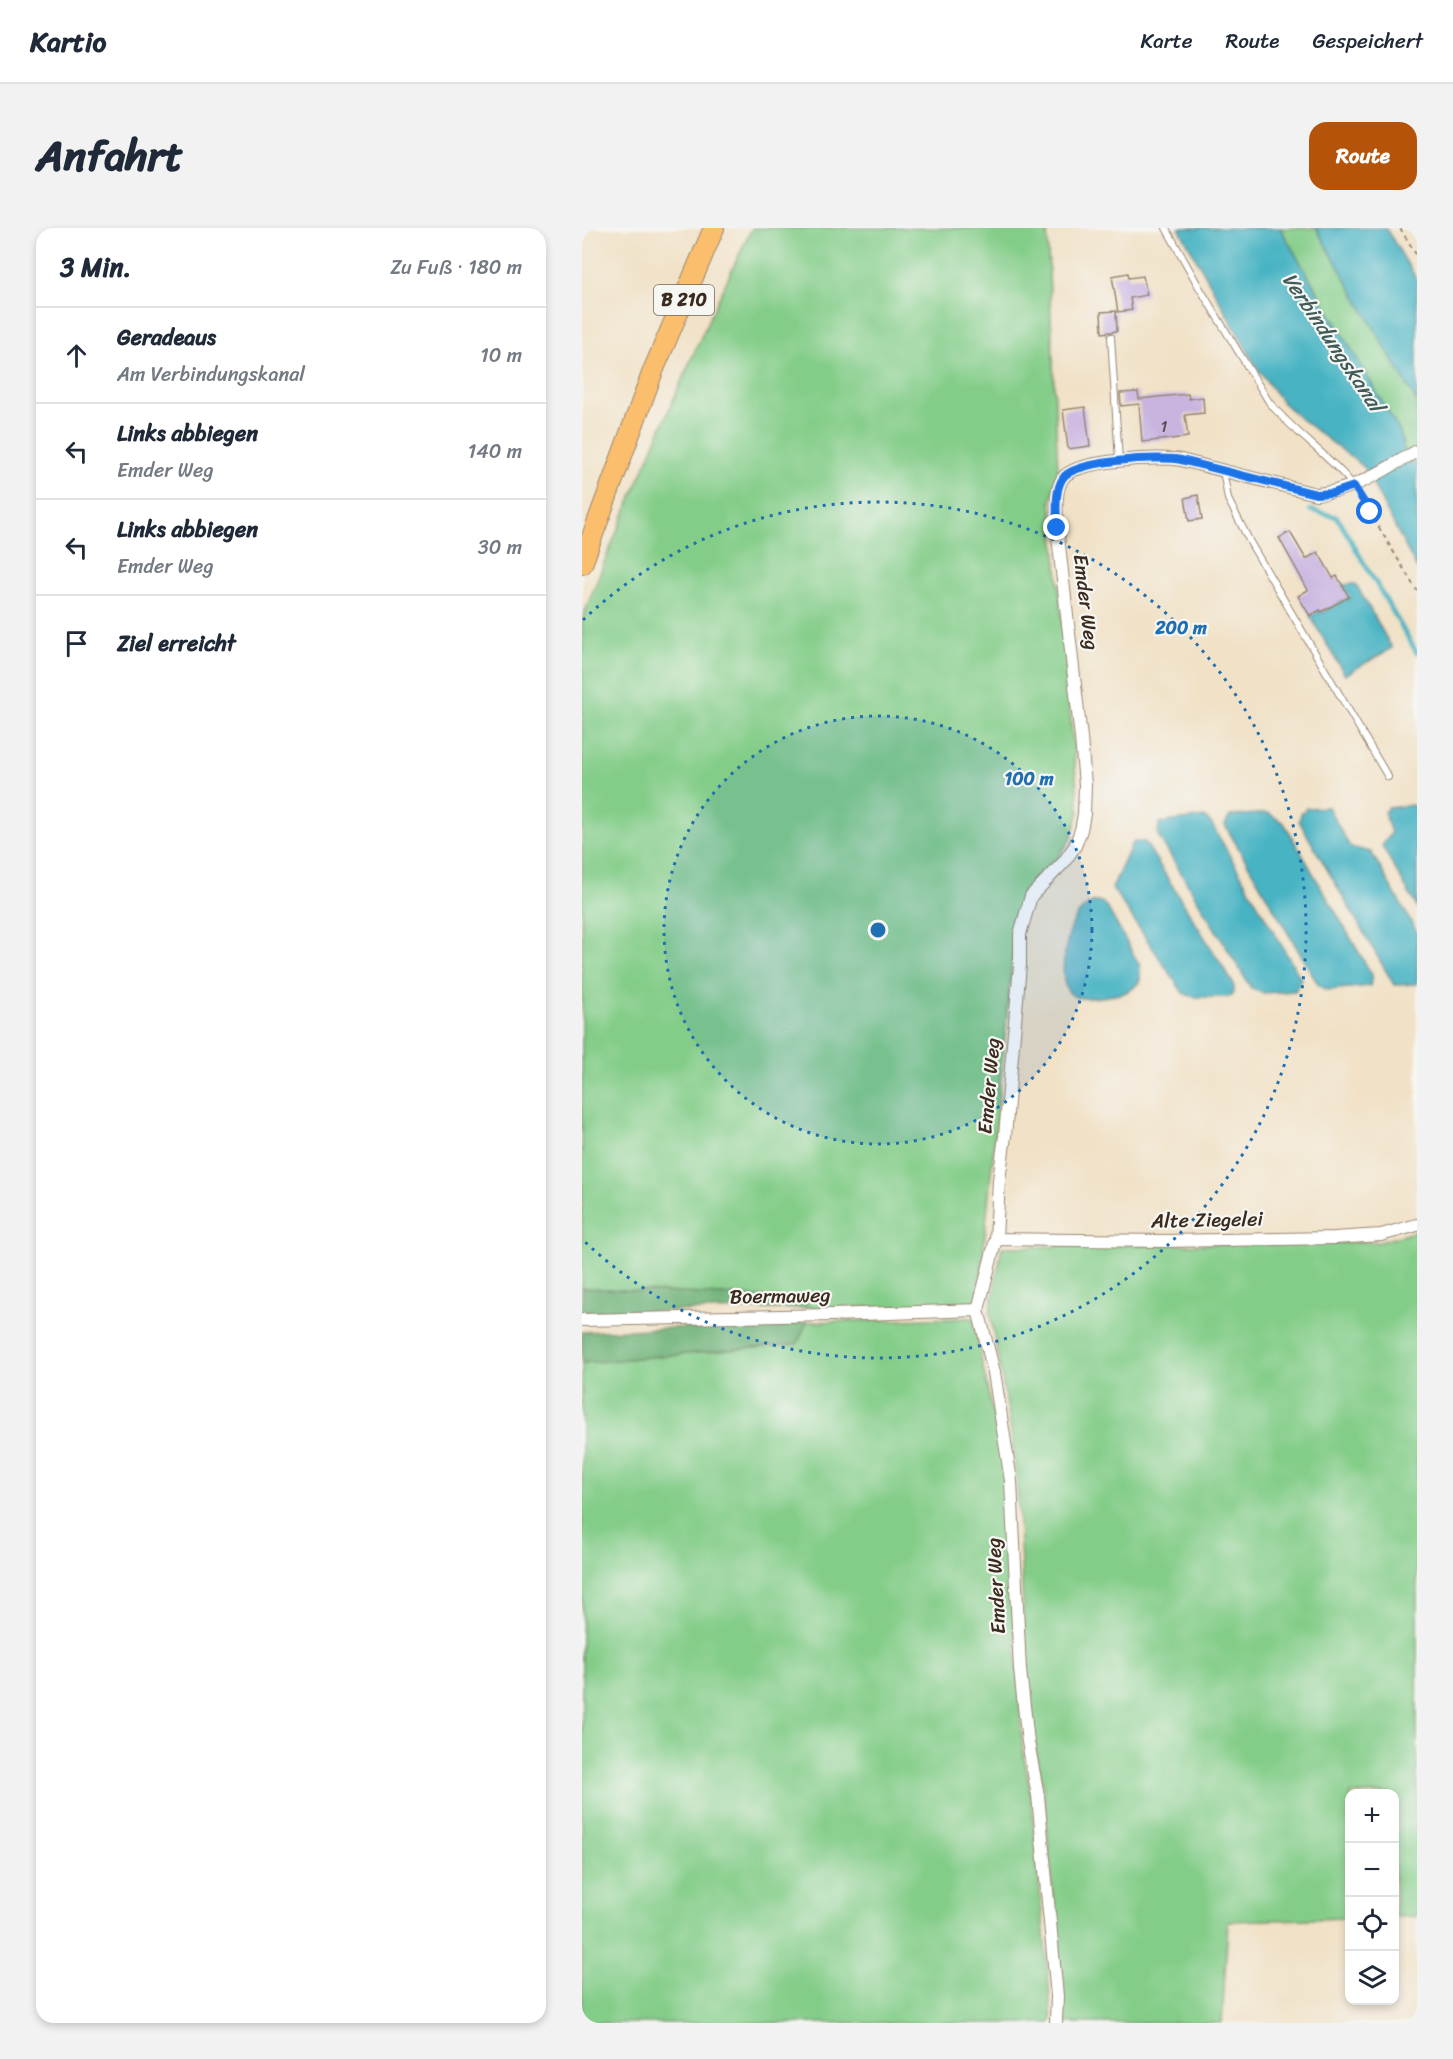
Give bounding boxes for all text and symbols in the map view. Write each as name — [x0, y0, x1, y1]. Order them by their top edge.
text: Kartio — [30, 17, 106, 66]
text: Karte — [1141, 22, 1192, 60]
text: Route — [1225, 22, 1279, 60]
text: Gespeichert — [1312, 22, 1423, 60]
text: Anfahrt — [36, 119, 183, 193]
button: Route — [1309, 122, 1417, 190]
text: 3 Min. — [60, 244, 131, 290]
text: Zu Fuß · 180 m — [390, 250, 522, 285]
water label: Verbindungskanal — [1272, 264, 1397, 424]
road number: B 210 — [654, 285, 714, 315]
text: Geradeaus — [117, 318, 216, 357]
text: 10 m — [480, 338, 522, 373]
icon: ahead — [60, 339, 93, 372]
text: Am Verbindungskanal — [117, 357, 305, 392]
house number: 1 — [1161, 412, 1168, 441]
text: Links abbiegen — [117, 414, 258, 453]
text: 140 m — [468, 434, 522, 469]
icon: left — [60, 435, 93, 468]
text: Emder Weg — [117, 453, 213, 488]
route start — [1356, 498, 1382, 524]
text: Links abbiegen — [117, 510, 258, 549]
route end — [1043, 514, 1069, 540]
text: 30 m — [478, 530, 522, 565]
icon: left — [60, 531, 93, 564]
text: Emder Weg — [117, 549, 213, 584]
street label: Emder Weg — [1063, 552, 1109, 652]
text: 200 m — [1154, 612, 1207, 644]
text: Ziel erreicht — [117, 624, 236, 663]
icon: arrive — [60, 627, 93, 660]
text: 100 m — [1005, 763, 1054, 795]
centre of rings — [868, 920, 888, 940]
street label: Emder Weg — [967, 1036, 1011, 1136]
street label: Alte Ziegelei — [1150, 1202, 1264, 1238]
street label: Boermaweg — [729, 1278, 831, 1314]
street label: Emder Weg — [976, 1537, 1016, 1635]
map controls — [1345, 1789, 1399, 2005]
button: + — [1345, 1789, 1399, 1843]
button: − — [1345, 1843, 1399, 1897]
button: locate — [1345, 1897, 1399, 1951]
button: layers — [1345, 1951, 1399, 2005]

